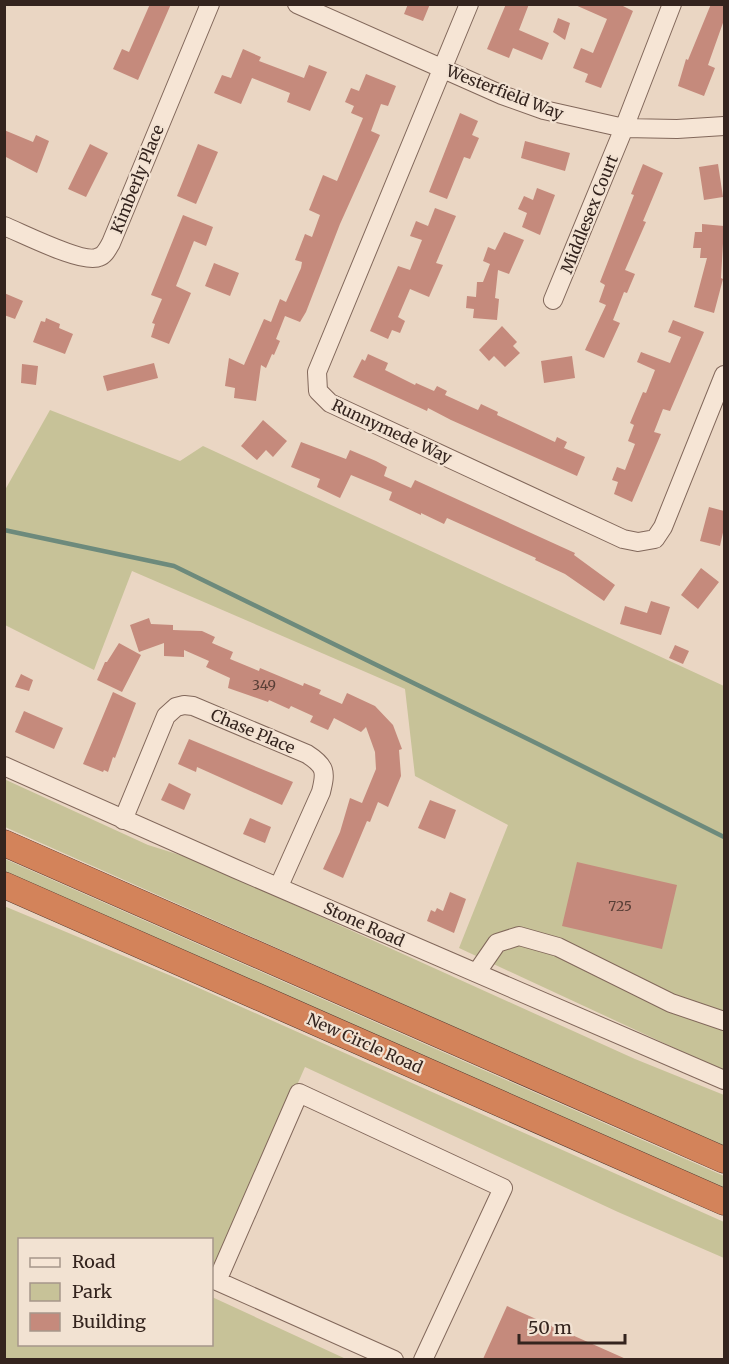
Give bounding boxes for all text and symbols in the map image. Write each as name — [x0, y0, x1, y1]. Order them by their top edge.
street label: Westerfield Way — [443, 60, 567, 124]
street label: Kimberly Place — [106, 122, 168, 236]
street label: Middlesex Court — [556, 151, 622, 276]
street label: Runnymede Way — [329, 394, 456, 468]
house number: 349 — [252, 676, 276, 694]
street label: Chase Place — [208, 704, 298, 758]
street label: Stone Road — [321, 897, 408, 951]
house number: 725 — [608, 897, 632, 915]
street label: New Circle Road — [304, 1009, 426, 1078]
legend — [18, 1238, 213, 1346]
text: Road — [72, 1250, 116, 1273]
text: Park — [72, 1280, 113, 1303]
scale bar — [519, 1307, 626, 1345]
text: Building — [72, 1310, 146, 1333]
text: 50 m — [528, 1316, 572, 1339]

